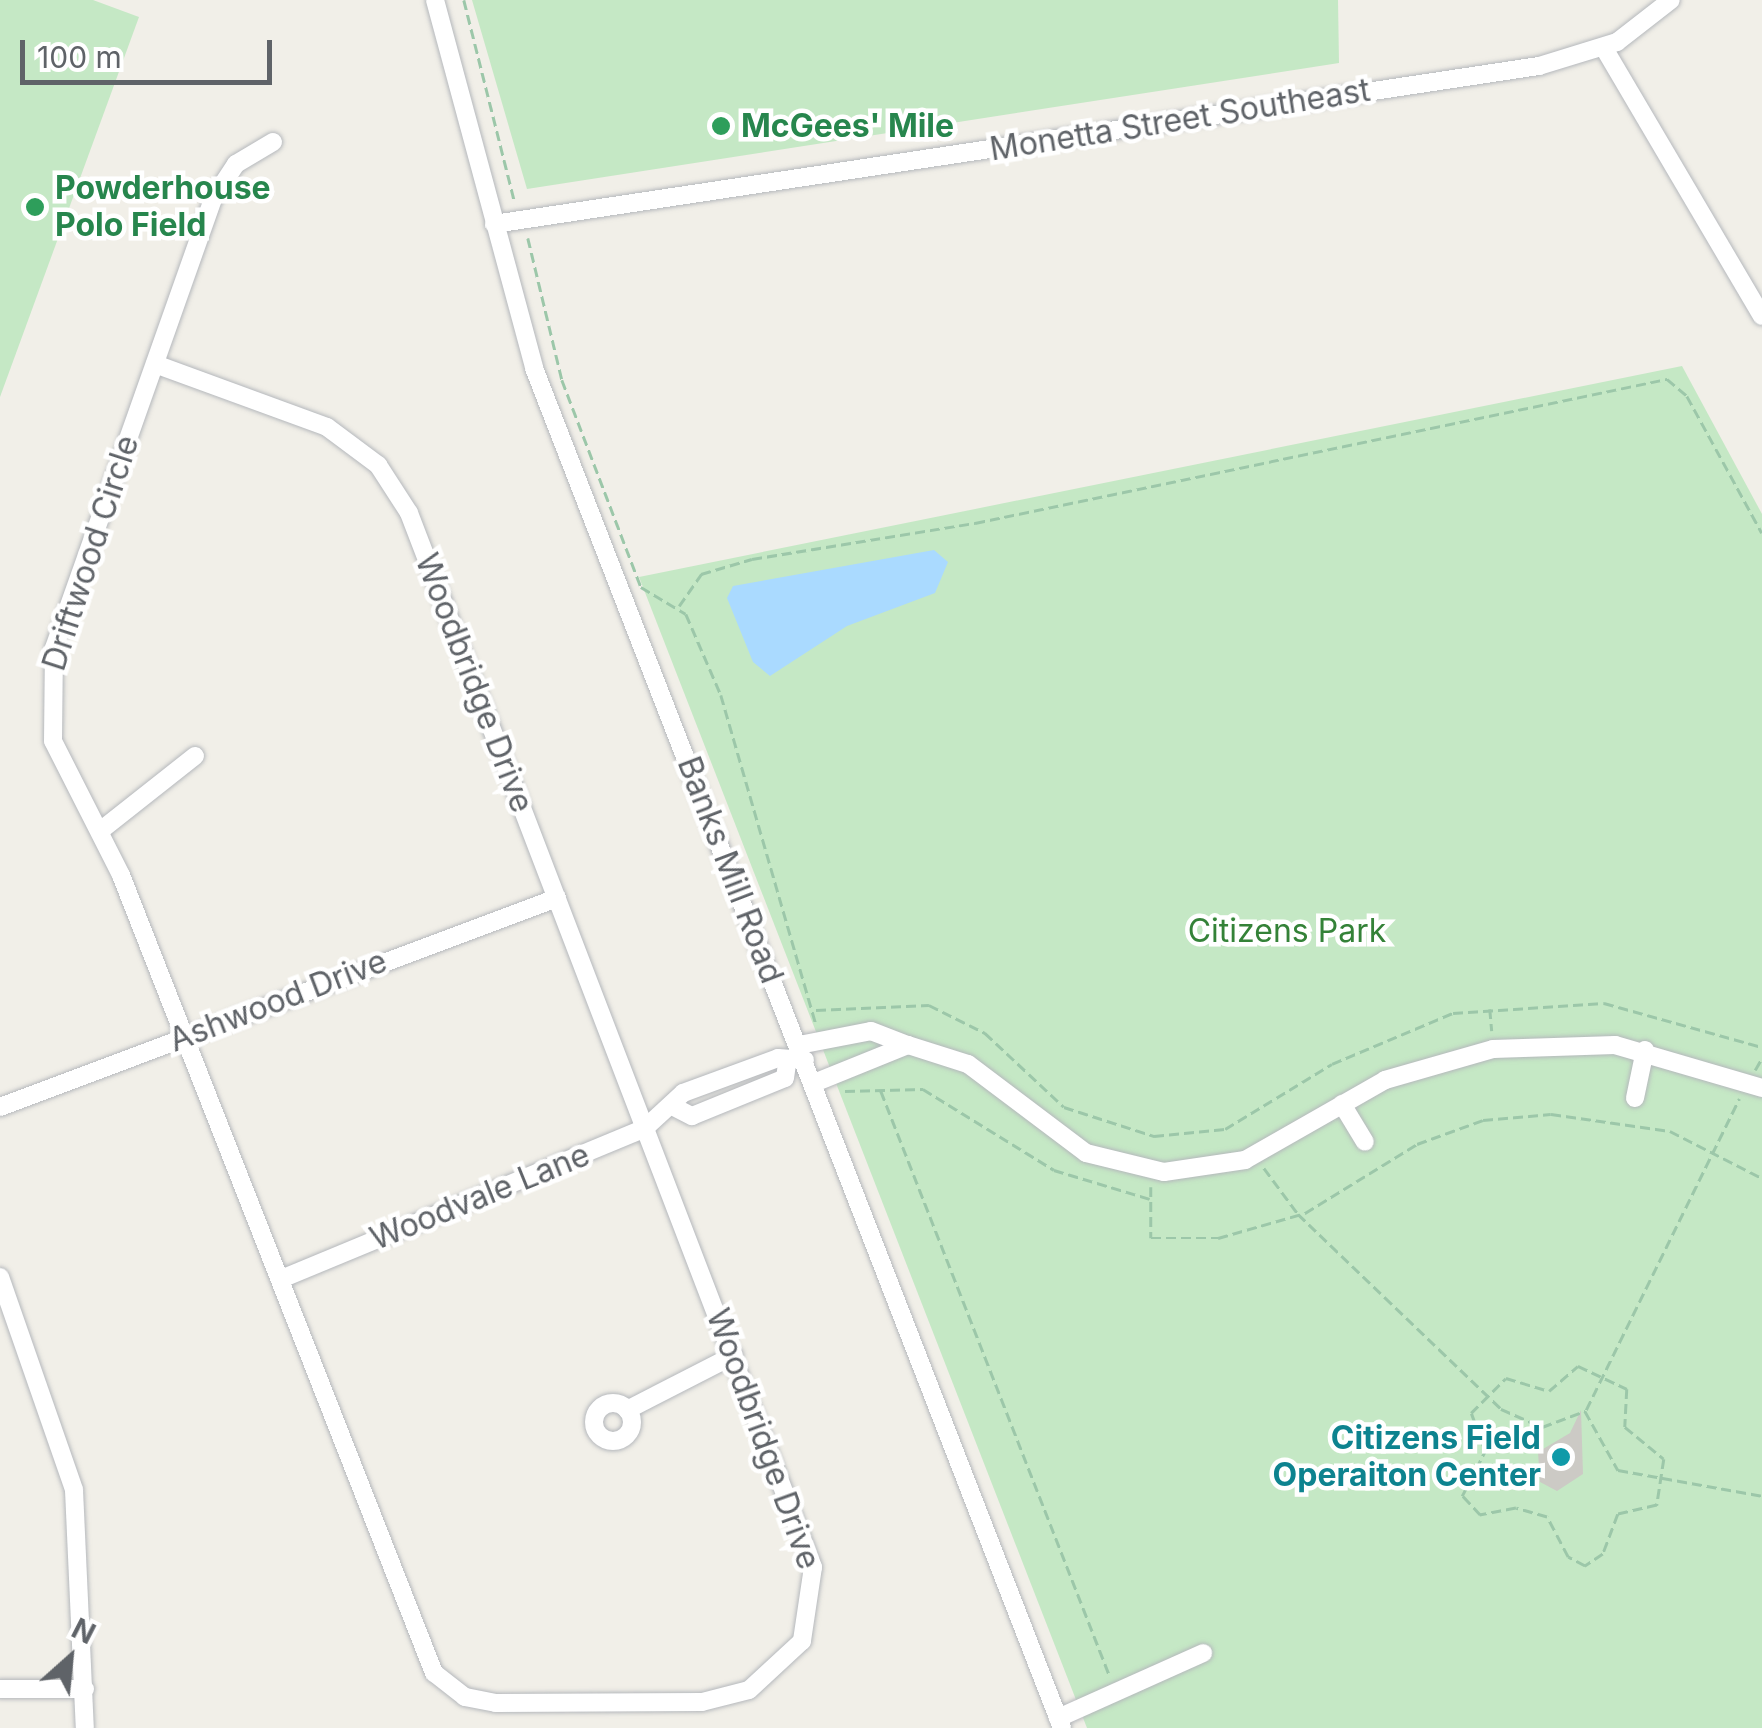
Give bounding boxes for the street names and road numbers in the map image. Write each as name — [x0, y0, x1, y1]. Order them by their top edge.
street label: Monetta Street Southeast — [987, 71, 1373, 169]
street label: Driftwood Circle — [35, 431, 147, 675]
street label: Woodbridge Drive — [407, 548, 541, 818]
street label: Banks Mill Road — [669, 751, 791, 989]
street label: Ashwood Drive — [164, 942, 392, 1060]
street label: Woodvale Lane — [365, 1136, 595, 1258]
street label: Woodbridge Drive — [698, 1304, 828, 1574]

